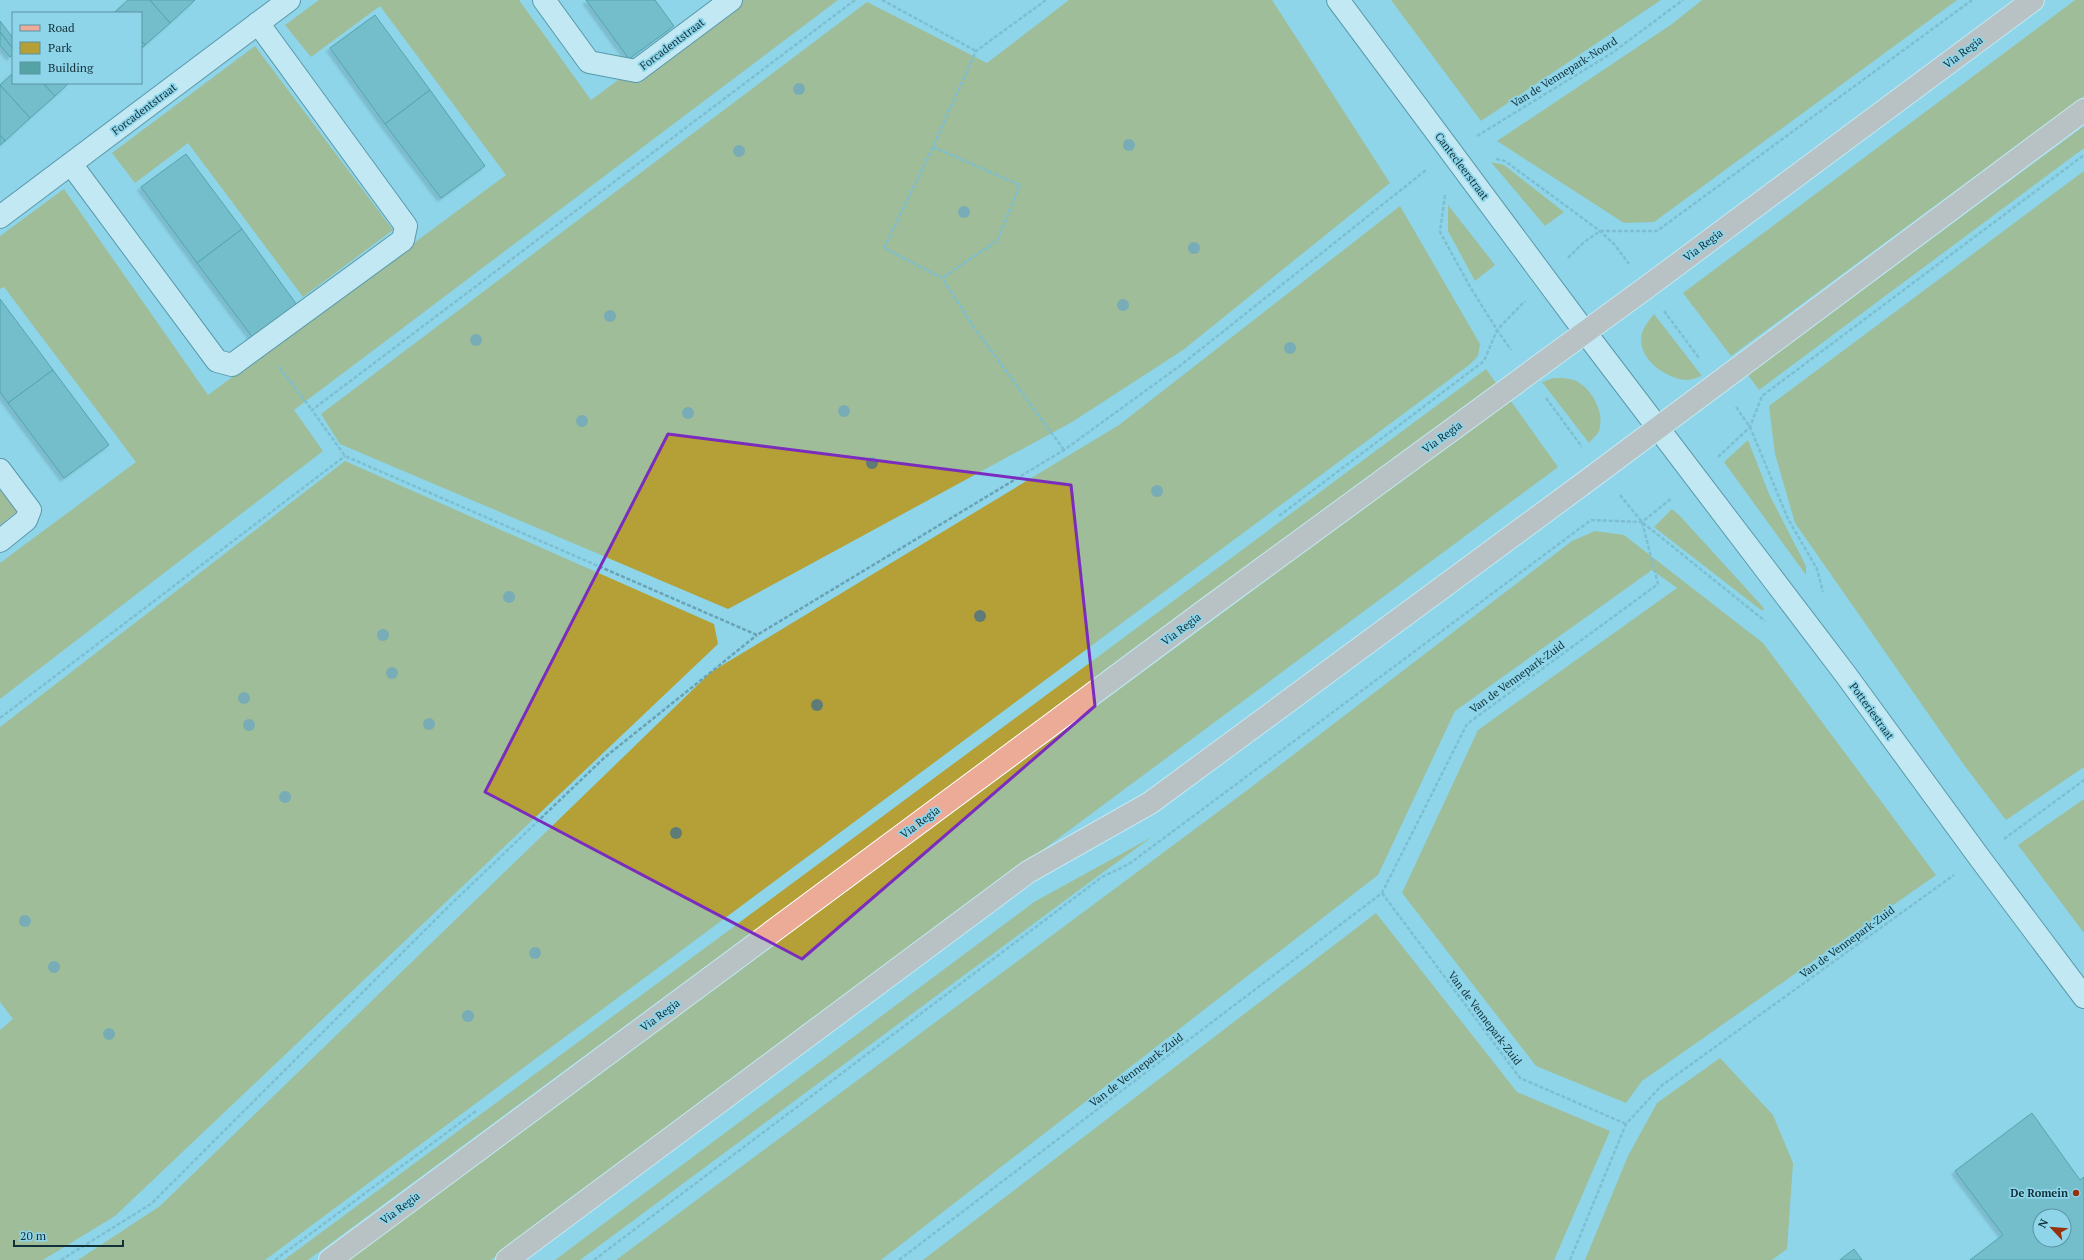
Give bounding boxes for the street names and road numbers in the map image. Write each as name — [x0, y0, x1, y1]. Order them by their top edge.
street label: Forcadentstraat — [637, 15, 707, 73]
street label: Via Regia — [1940, 32, 1986, 71]
street label: Van de Vennepark-Noord — [1508, 34, 1620, 110]
street label: Forcadentstraat — [109, 80, 179, 138]
street label: Cantecleerstraat — [1432, 130, 1492, 202]
street label: Via Regia — [1680, 225, 1726, 264]
street label: Via Regia — [1419, 418, 1465, 456]
street label: Via Regia — [1158, 609, 1204, 648]
street label: Van de Vennepark-Zuid — [1467, 638, 1567, 716]
street label: Potteriestraat — [1847, 680, 1897, 742]
street label: Via Regia — [897, 802, 943, 841]
street label: Van de Vennepark-Zuid — [1797, 903, 1897, 981]
street label: Van de Vennepark-Zuid — [1445, 968, 1525, 1068]
street label: Via Regia — [637, 995, 683, 1034]
street label: Van de Vennepark-Zuid — [1086, 1030, 1186, 1110]
street label: Via Regia — [377, 1188, 423, 1227]

